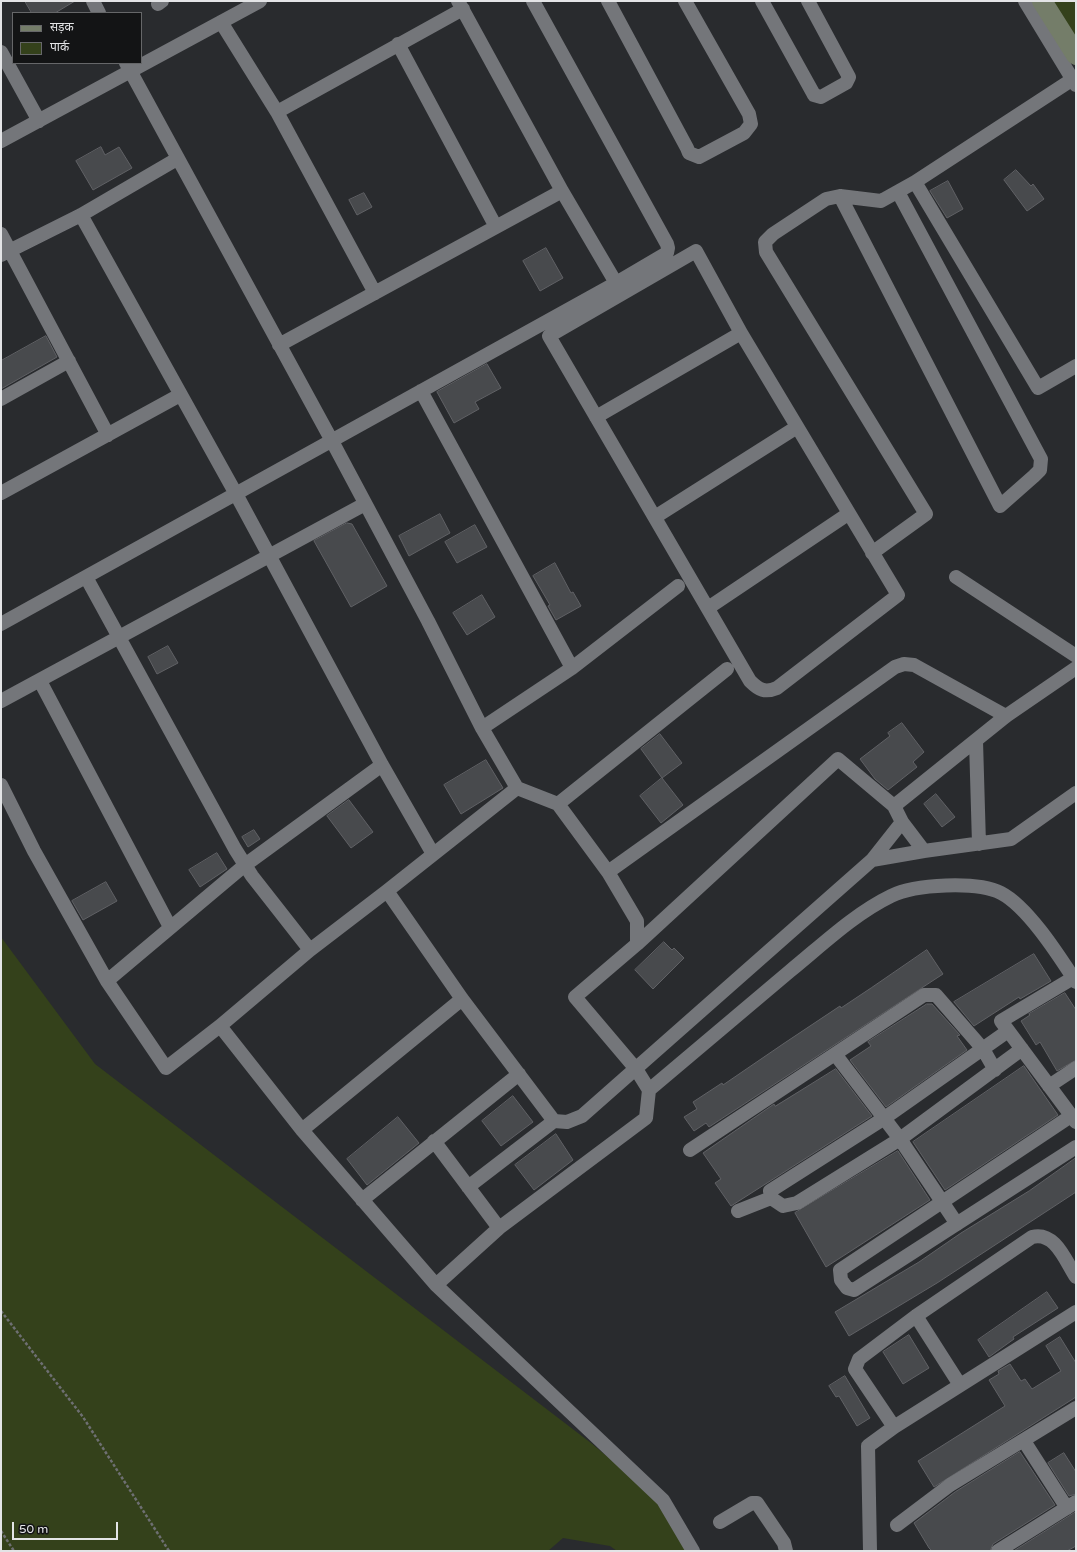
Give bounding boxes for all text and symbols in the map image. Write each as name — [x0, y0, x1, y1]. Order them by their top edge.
legend — [12, 12, 142, 64]
text: सड़क — [50, 20, 74, 34]
text: पार्क — [50, 40, 69, 54]
scale bar — [14, 1514, 120, 1540]
text: 50 m — [19, 1522, 48, 1536]

